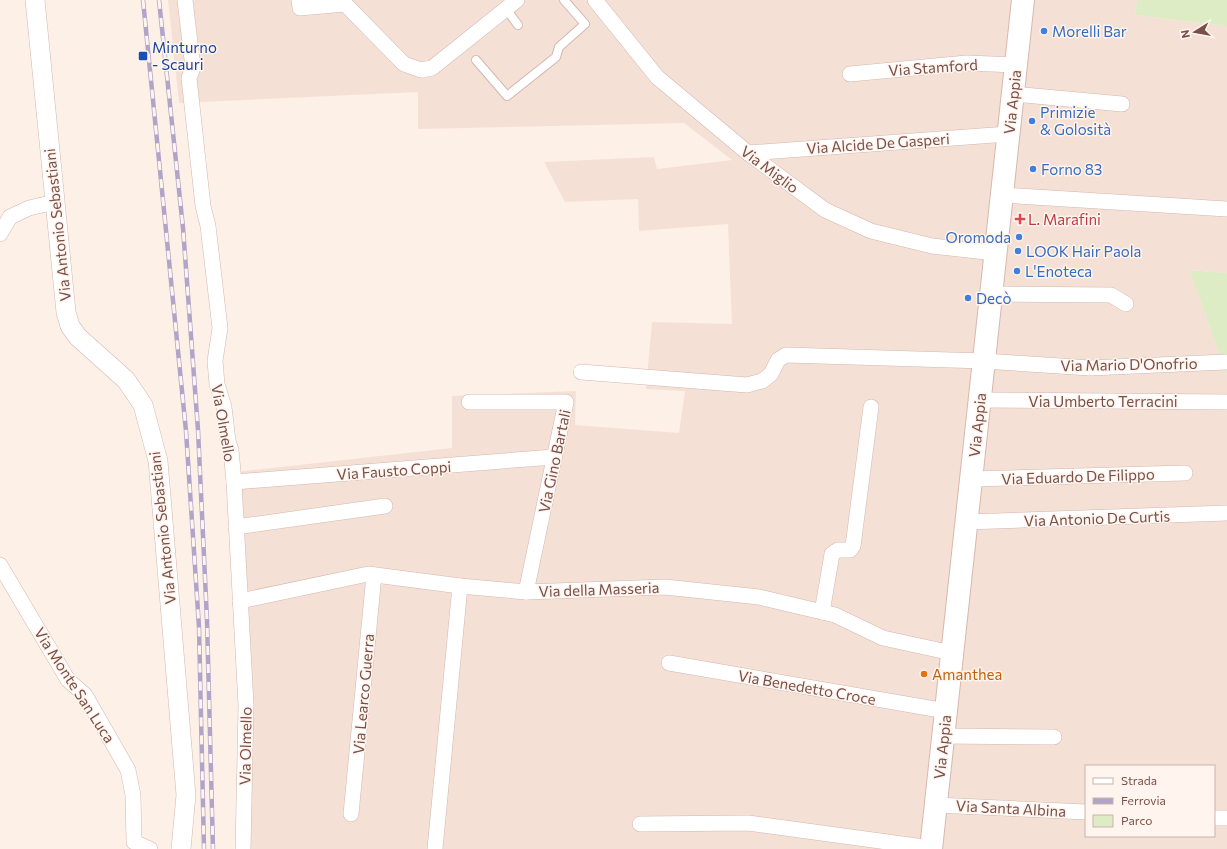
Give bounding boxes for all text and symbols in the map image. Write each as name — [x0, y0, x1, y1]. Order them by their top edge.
north arrow — [1175, 12, 1215, 52]
place label: Morelli Bar — [1052, 22, 1127, 40]
marker: Morelli Bar — [1039, 26, 1049, 36]
text: N — [1178, 29, 1192, 39]
place label: Minturno - Scauri — [152, 38, 217, 73]
marker: Minturno - Scauri — [137, 50, 149, 62]
street label: Via Stamford — [888, 55, 978, 79]
street label: Via Appia — [1000, 69, 1024, 135]
place label: Primizie & Golosità — [1040, 103, 1111, 138]
marker: Primizie & Golosità — [1027, 116, 1037, 126]
street label: Via Alcide De Gasperi — [806, 129, 950, 157]
street label: Via Miglio — [737, 141, 803, 197]
street label: Via Antonio Sebastiani — [40, 148, 74, 302]
place label: Forno 83 — [1041, 160, 1102, 178]
marker: Forno 83 — [1028, 164, 1038, 174]
place label: L. Marafini — [1028, 210, 1101, 228]
marker: L. Marafini — [1015, 214, 1025, 224]
place label: Oromoda — [945, 228, 1011, 246]
marker: Oromoda — [1014, 232, 1024, 242]
place label: LOOK Hair Paola — [1026, 242, 1141, 260]
marker: LOOK Hair Paola — [1013, 246, 1023, 256]
place label: L'Enoteca — [1025, 262, 1092, 280]
marker: L'Enoteca — [1012, 266, 1022, 276]
place label: Decò — [976, 289, 1011, 307]
marker: Decò — [963, 293, 973, 303]
street label: Via Mario D'Onofrio — [1060, 354, 1198, 374]
street label: Via Olmello — [208, 383, 240, 463]
street label: Via Appia — [965, 392, 989, 458]
street label: Via Umberto Terracini — [1028, 392, 1178, 410]
street label: Via Gino Bartali — [534, 408, 574, 514]
street label: Via Antonio Sebastiani — [145, 451, 179, 605]
street label: Via Fausto Coppi — [336, 457, 452, 483]
street label: Via Eduardo De Filippo — [1001, 464, 1155, 488]
street label: Via Antonio De Curtis — [1024, 506, 1171, 530]
street label: Via della Masseria — [538, 578, 660, 600]
street label: Via Monte San Luca — [31, 624, 119, 746]
street label: Via Learco Guerra — [349, 633, 377, 755]
place label: Amanthea — [932, 665, 1002, 683]
street label: Via Benedetto Croce — [737, 666, 877, 708]
marker: Amanthea — [919, 669, 929, 679]
street label: Via Olmello — [235, 707, 255, 785]
street label: Via Appia — [930, 714, 954, 780]
legend — [1085, 765, 1215, 837]
text: Strada — [1121, 773, 1157, 787]
text: Ferrovia — [1121, 793, 1166, 807]
street label: Via Santa Albina — [955, 796, 1067, 820]
text: Parco — [1121, 813, 1153, 827]

